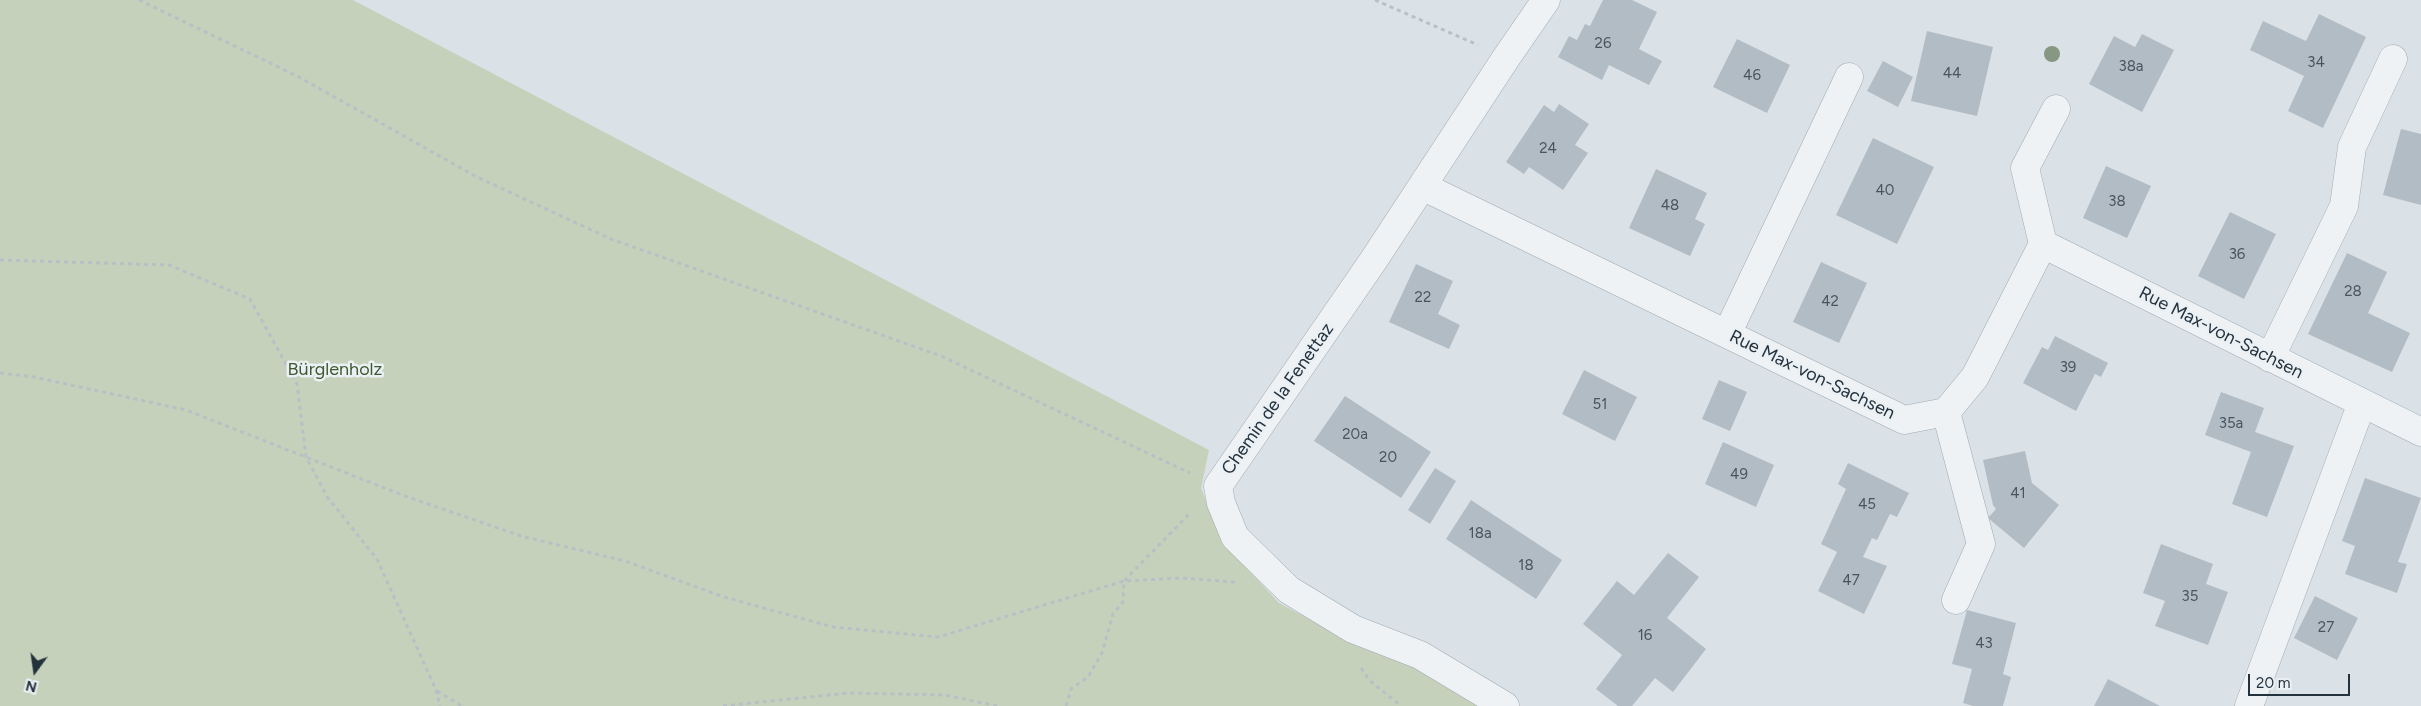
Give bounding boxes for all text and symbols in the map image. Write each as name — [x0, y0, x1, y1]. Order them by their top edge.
house number: 26 — [1595, 35, 1611, 53]
house number: 34 — [2307, 54, 2325, 72]
house number: 38a — [2118, 58, 2144, 76]
house number: 44 — [1943, 65, 1961, 83]
house number: 46 — [1743, 67, 1761, 85]
house number: 24 — [1539, 140, 1557, 158]
house number: 40 — [1876, 182, 1894, 200]
house number: 38 — [2108, 193, 2126, 211]
house number: 48 — [1661, 197, 1679, 215]
house number: 36 — [2229, 246, 2245, 264]
street label: Rue Max-von-Sachsen — [2135, 282, 2307, 384]
house number: 28 — [2344, 283, 2362, 301]
house number: 22 — [1415, 289, 1431, 307]
house number: 42 — [1821, 293, 1839, 311]
street label: Chemin de la Fenettaz — [1217, 319, 1339, 479]
street label: Rue Max-von-Sachsen — [1726, 326, 1898, 424]
park label: Bürglenholz — [288, 359, 382, 381]
house number: 39 — [2060, 359, 2076, 377]
house number: 51 — [1593, 396, 1607, 414]
house number: 35a — [2219, 415, 2243, 433]
house number: 20a — [1342, 426, 1368, 444]
house number: 20 — [1379, 449, 1397, 467]
house number: 49 — [1730, 466, 1748, 484]
house number: 41 — [2010, 485, 2026, 503]
house number: 45 — [1858, 496, 1876, 514]
house number: 18a — [1468, 525, 1492, 543]
house number: 18 — [1518, 557, 1534, 575]
house number: 47 — [1842, 572, 1860, 590]
house number: 35 — [2182, 588, 2198, 606]
house number: 27 — [2318, 619, 2334, 637]
house number: 16 — [1638, 627, 1652, 645]
house number: 43 — [1975, 635, 1993, 653]
north arrow — [10, 646, 60, 696]
scale bar — [2251, 664, 2354, 696]
text: 20 m — [2256, 674, 2290, 692]
text: N — [24, 676, 39, 696]

